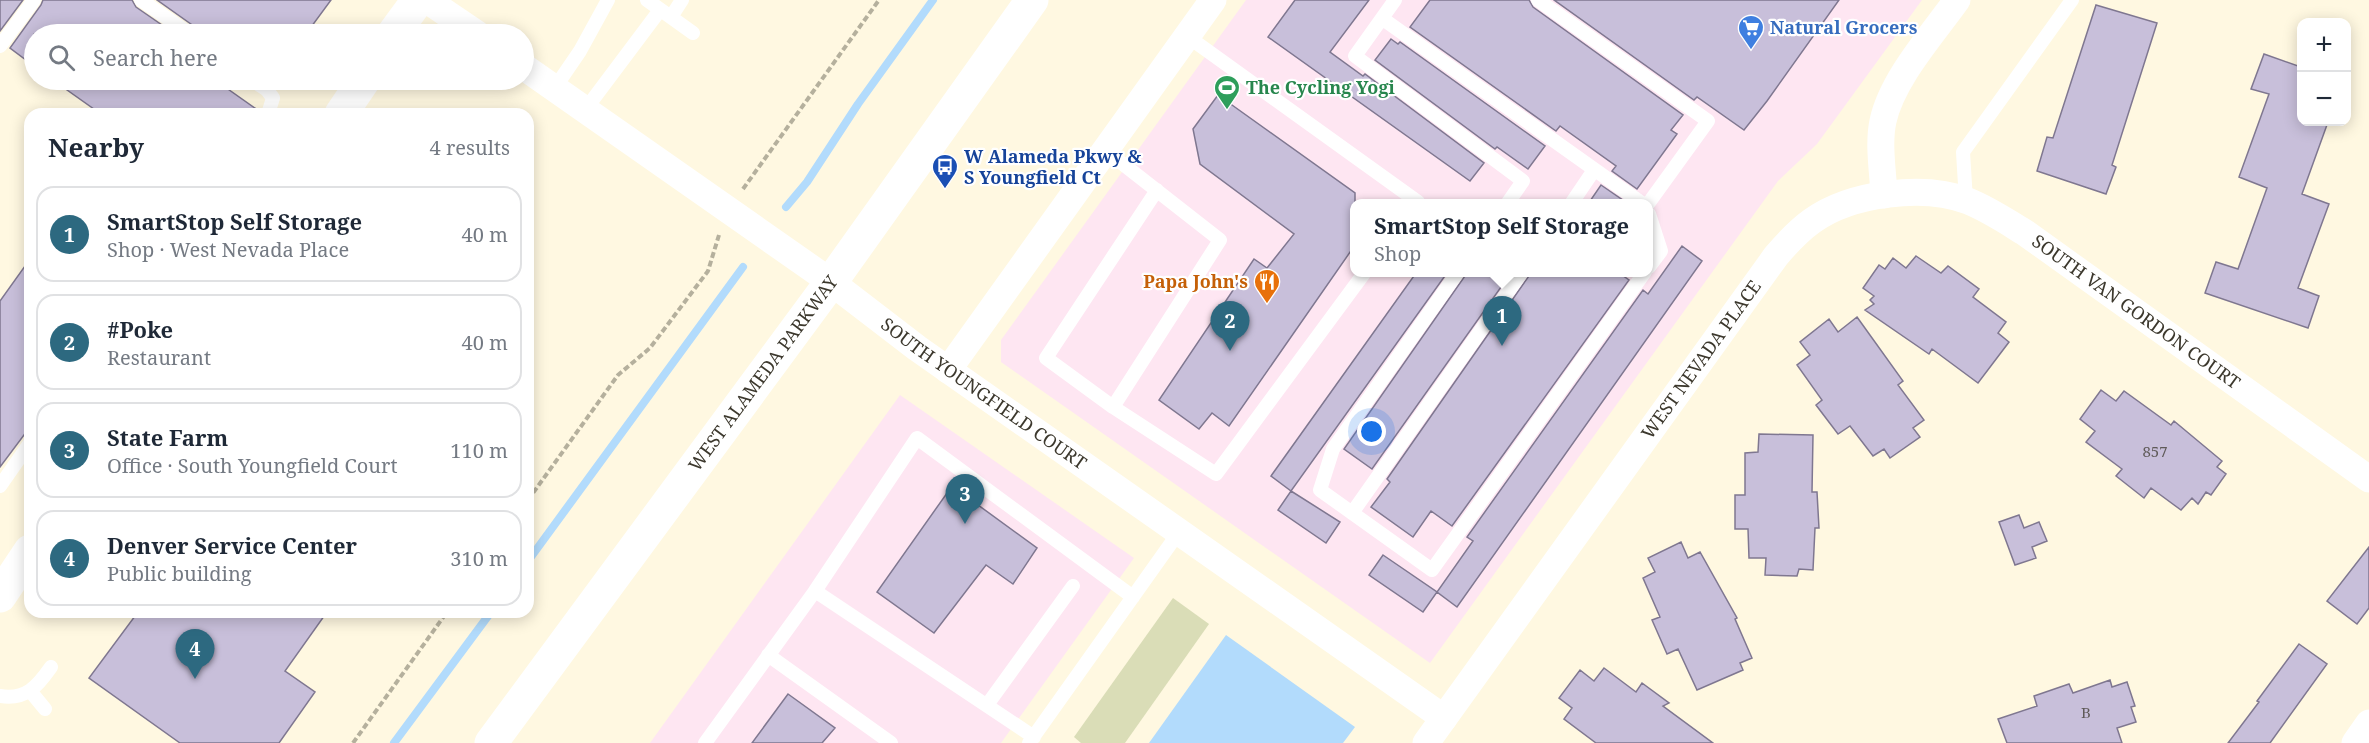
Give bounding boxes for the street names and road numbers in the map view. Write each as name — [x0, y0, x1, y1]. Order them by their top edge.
street label: SOUTH VAN GORDON COURT — [2028, 229, 2245, 394]
street label: WEST ALAMEDA PARKWAY — [682, 270, 843, 476]
street label: WEST NEVADA PLACE — [1635, 275, 1766, 443]
street label: SOUTH YOUNGFIELD COURT — [876, 312, 1092, 474]

